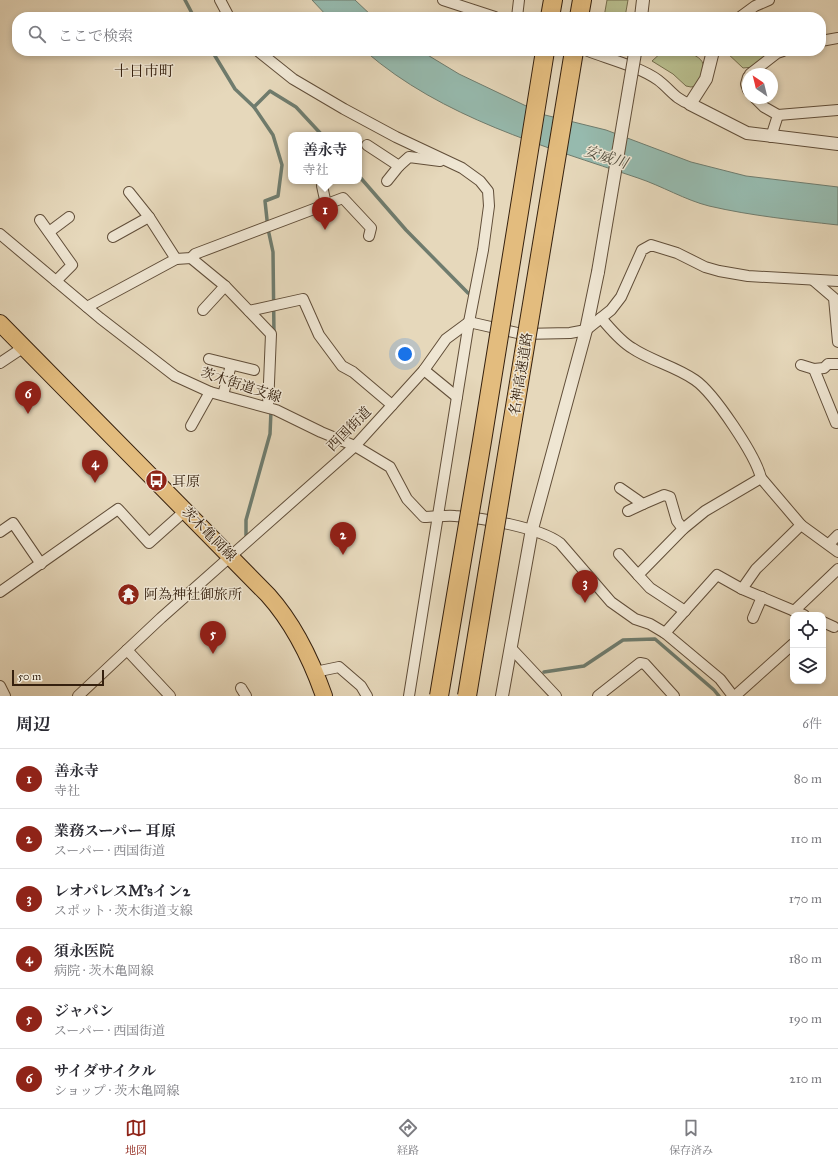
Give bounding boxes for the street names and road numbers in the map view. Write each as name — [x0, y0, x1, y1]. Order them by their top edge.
street label: 名神高速道路 — [506, 331, 536, 417]
street label: 茨木街道支線 — [198, 364, 284, 406]
street label: 西国街道 — [323, 403, 375, 455]
street label: 茨木亀岡線 — [178, 503, 240, 565]

